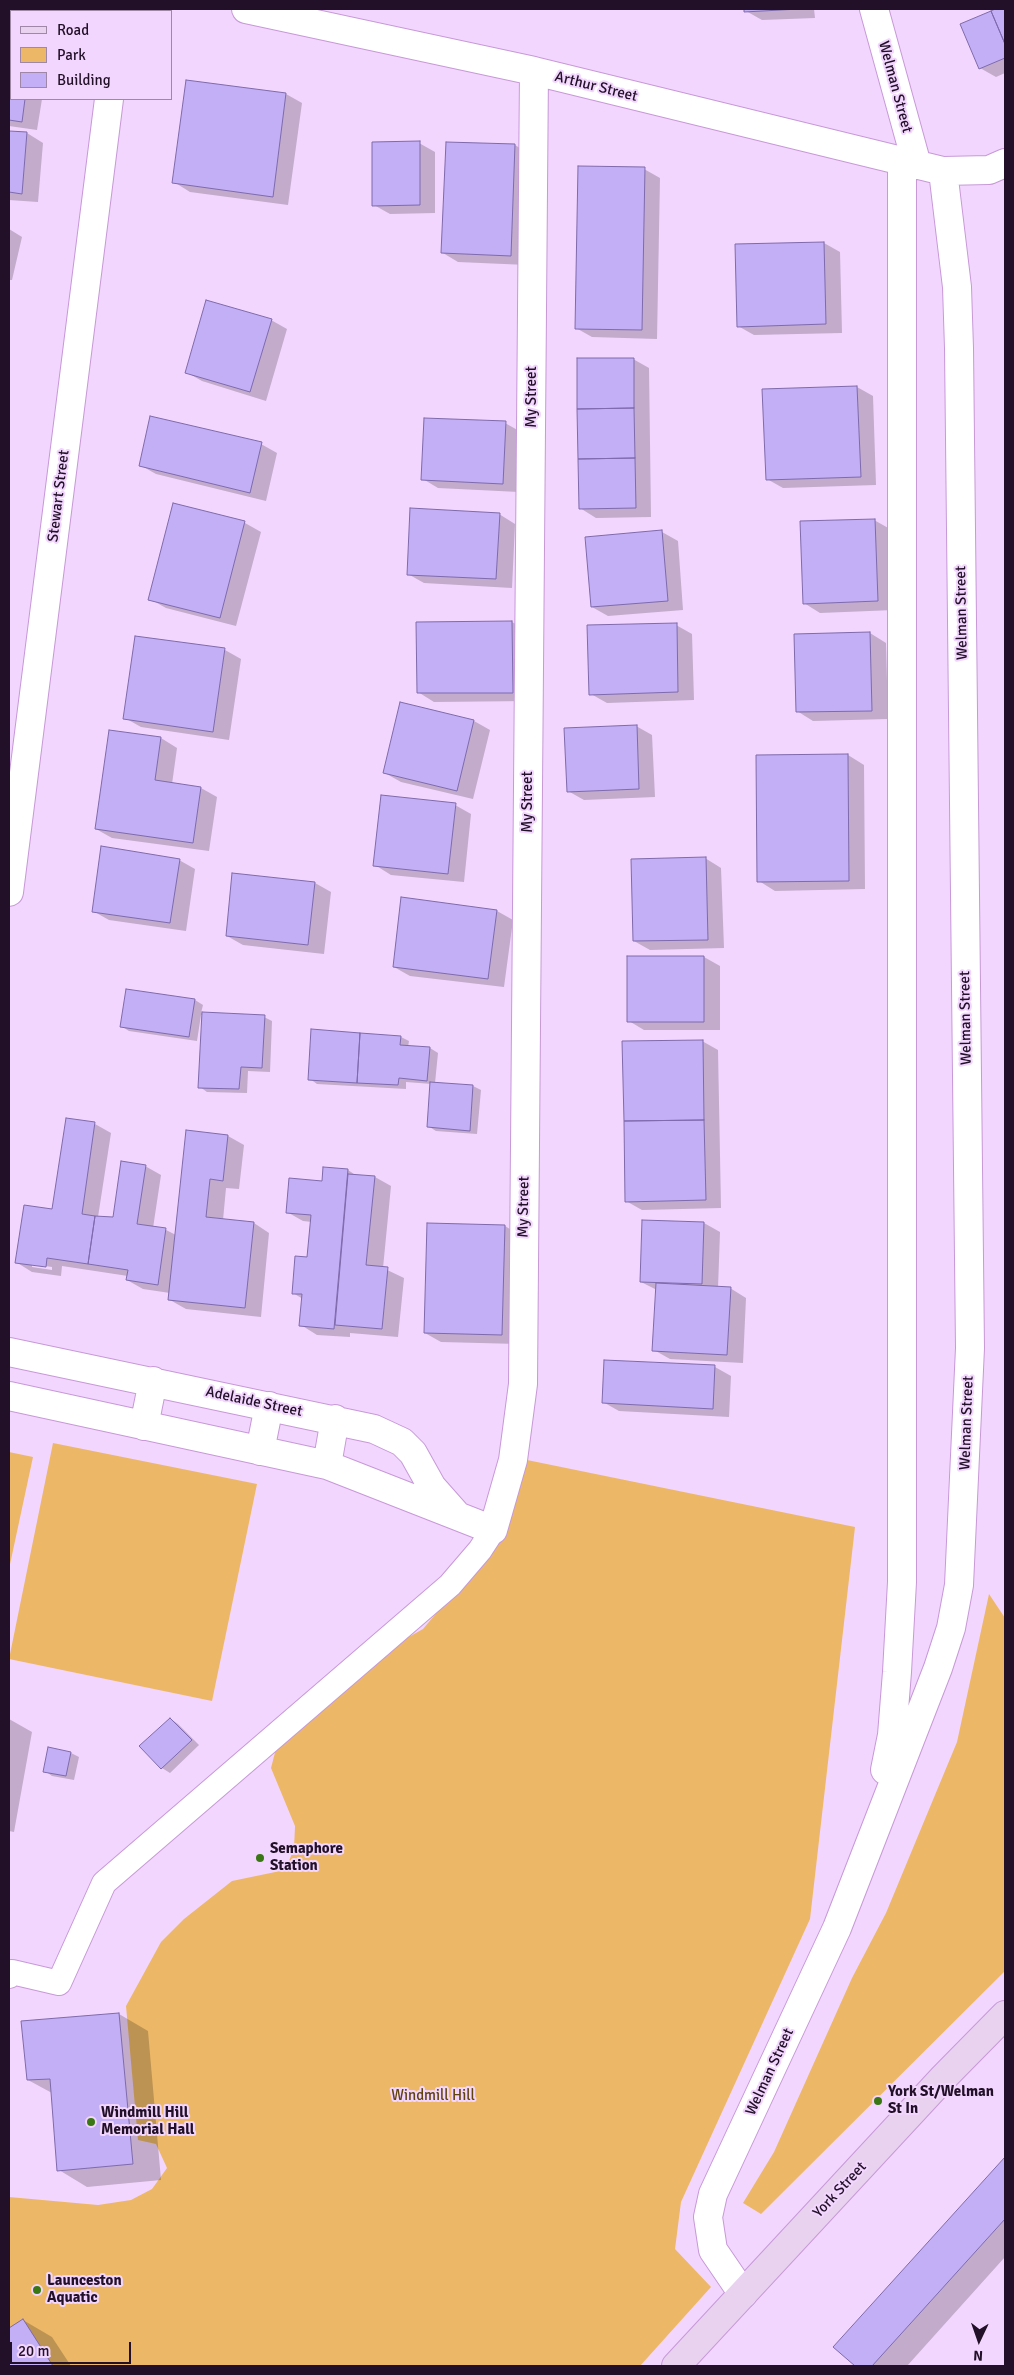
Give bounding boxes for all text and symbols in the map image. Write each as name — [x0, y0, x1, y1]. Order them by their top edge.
legend — [10, 10, 172, 100]
text: Road — [57, 21, 89, 39]
street label: Welman Street — [874, 39, 916, 135]
text: Park — [57, 46, 86, 64]
street label: Arthur Street — [553, 68, 639, 106]
text: Building — [57, 71, 111, 89]
street label: My Street — [523, 366, 541, 428]
street label: Stewart Street — [44, 449, 74, 543]
street label: Welman Street — [952, 566, 972, 660]
street label: My Street — [519, 771, 537, 833]
street label: Welman Street — [956, 971, 976, 1065]
street label: My Street — [514, 1176, 534, 1238]
street label: Welman Street — [956, 1376, 978, 1470]
street label: Adelaide Street — [204, 1383, 304, 1421]
place label: Semaphore Station — [270, 1840, 343, 1875]
marker: Semaphore Station — [254, 1852, 266, 1864]
street label: Welman Street — [742, 2026, 798, 2118]
place label: York St/Welman St In — [888, 2083, 994, 2118]
park label: Windmill Hill — [391, 2087, 475, 2105]
marker: York St/Welman St In — [872, 2095, 884, 2107]
place label: Windmill Hill Memorial Hall — [101, 2104, 195, 2139]
marker: Windmill Hill Memorial Hall — [85, 2116, 97, 2128]
street label: York Street — [810, 2158, 870, 2222]
place label: Launceston Aquatic — [47, 2272, 122, 2307]
marker: Launceston Aquatic — [31, 2284, 43, 2296]
north arrow — [954, 2315, 1004, 2365]
scale bar — [12, 2332, 134, 2364]
text: 20 m — [18, 2342, 49, 2360]
text: N — [973, 2347, 984, 2364]

